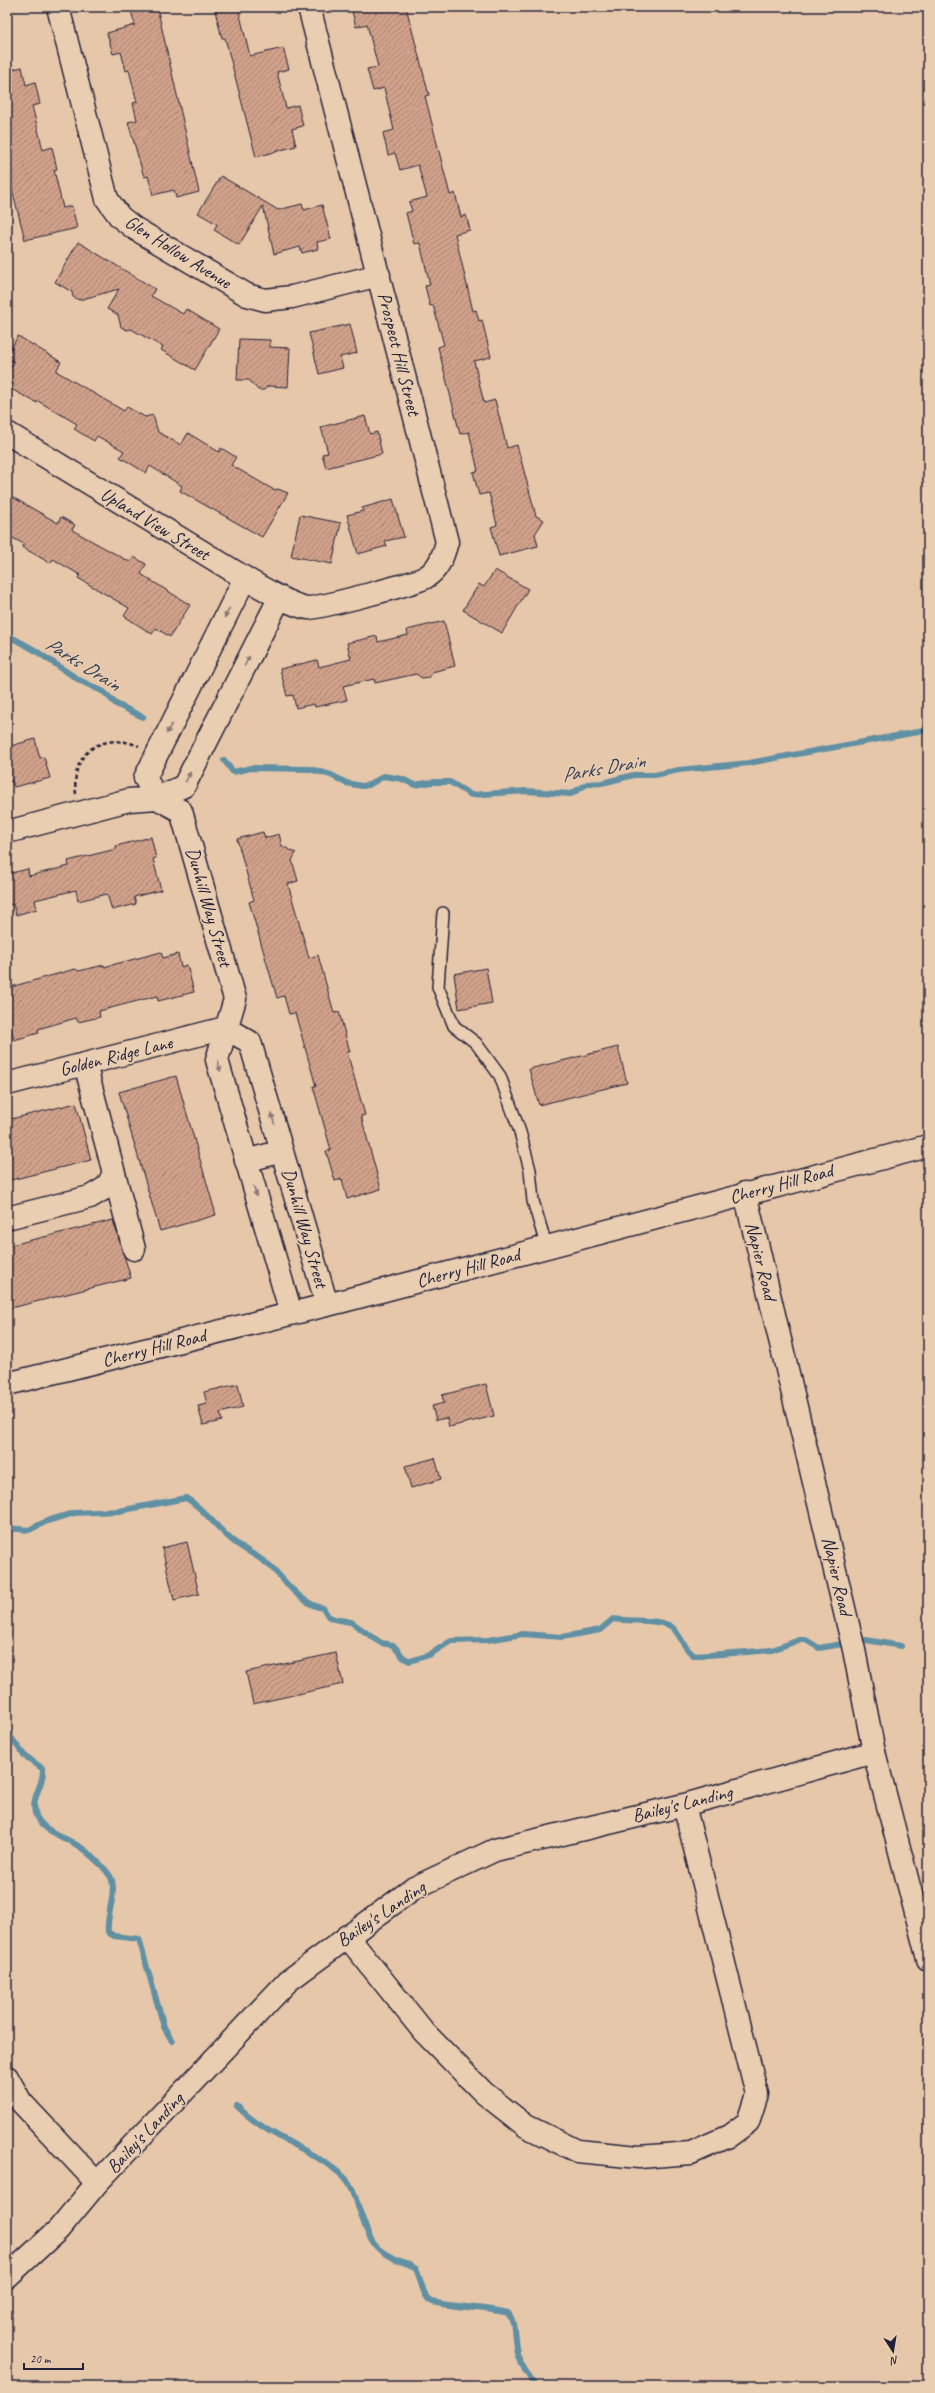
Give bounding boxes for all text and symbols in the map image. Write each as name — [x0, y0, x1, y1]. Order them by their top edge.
street label: Glen Hollow Avenue — [120, 210, 237, 295]
street label: Prospect Hill Street — [372, 290, 426, 420]
street label: Upland View Street — [96, 482, 215, 567]
one-way arrow — [224, 608, 231, 619]
water label: Parks Drain — [41, 631, 127, 698]
one-way arrow — [244, 656, 250, 667]
one-way arrow — [166, 724, 172, 735]
water label: Parks Drain — [560, 748, 648, 788]
one-way arrow — [185, 772, 191, 783]
street label: Dunhill Way Street — [180, 844, 238, 971]
street label: Golden Ridge Lane — [57, 1030, 177, 1082]
one-way arrow — [216, 1060, 222, 1072]
one-way arrow — [270, 1113, 276, 1125]
street label: Cherry Hill Road — [727, 1158, 839, 1209]
street label: Dunhill Way Street — [276, 1165, 334, 1292]
one-way arrow — [252, 1185, 258, 1197]
street label: Napier Road — [740, 1219, 783, 1305]
street label: Cherry Hill Road — [414, 1242, 526, 1293]
street label: Cherry Hill Road — [100, 1323, 212, 1372]
street label: Napier Road — [816, 1534, 858, 1620]
street label: Bailey's Landing — [630, 1780, 736, 1828]
street label: Bailey's Landing — [332, 1875, 431, 1953]
street label: Bailey's Landing — [101, 2087, 189, 2179]
north arrow — [873, 2331, 913, 2371]
scale bar — [24, 2345, 83, 2371]
text: 20 m — [30, 2351, 52, 2367]
text: N — [888, 2353, 900, 2369]

